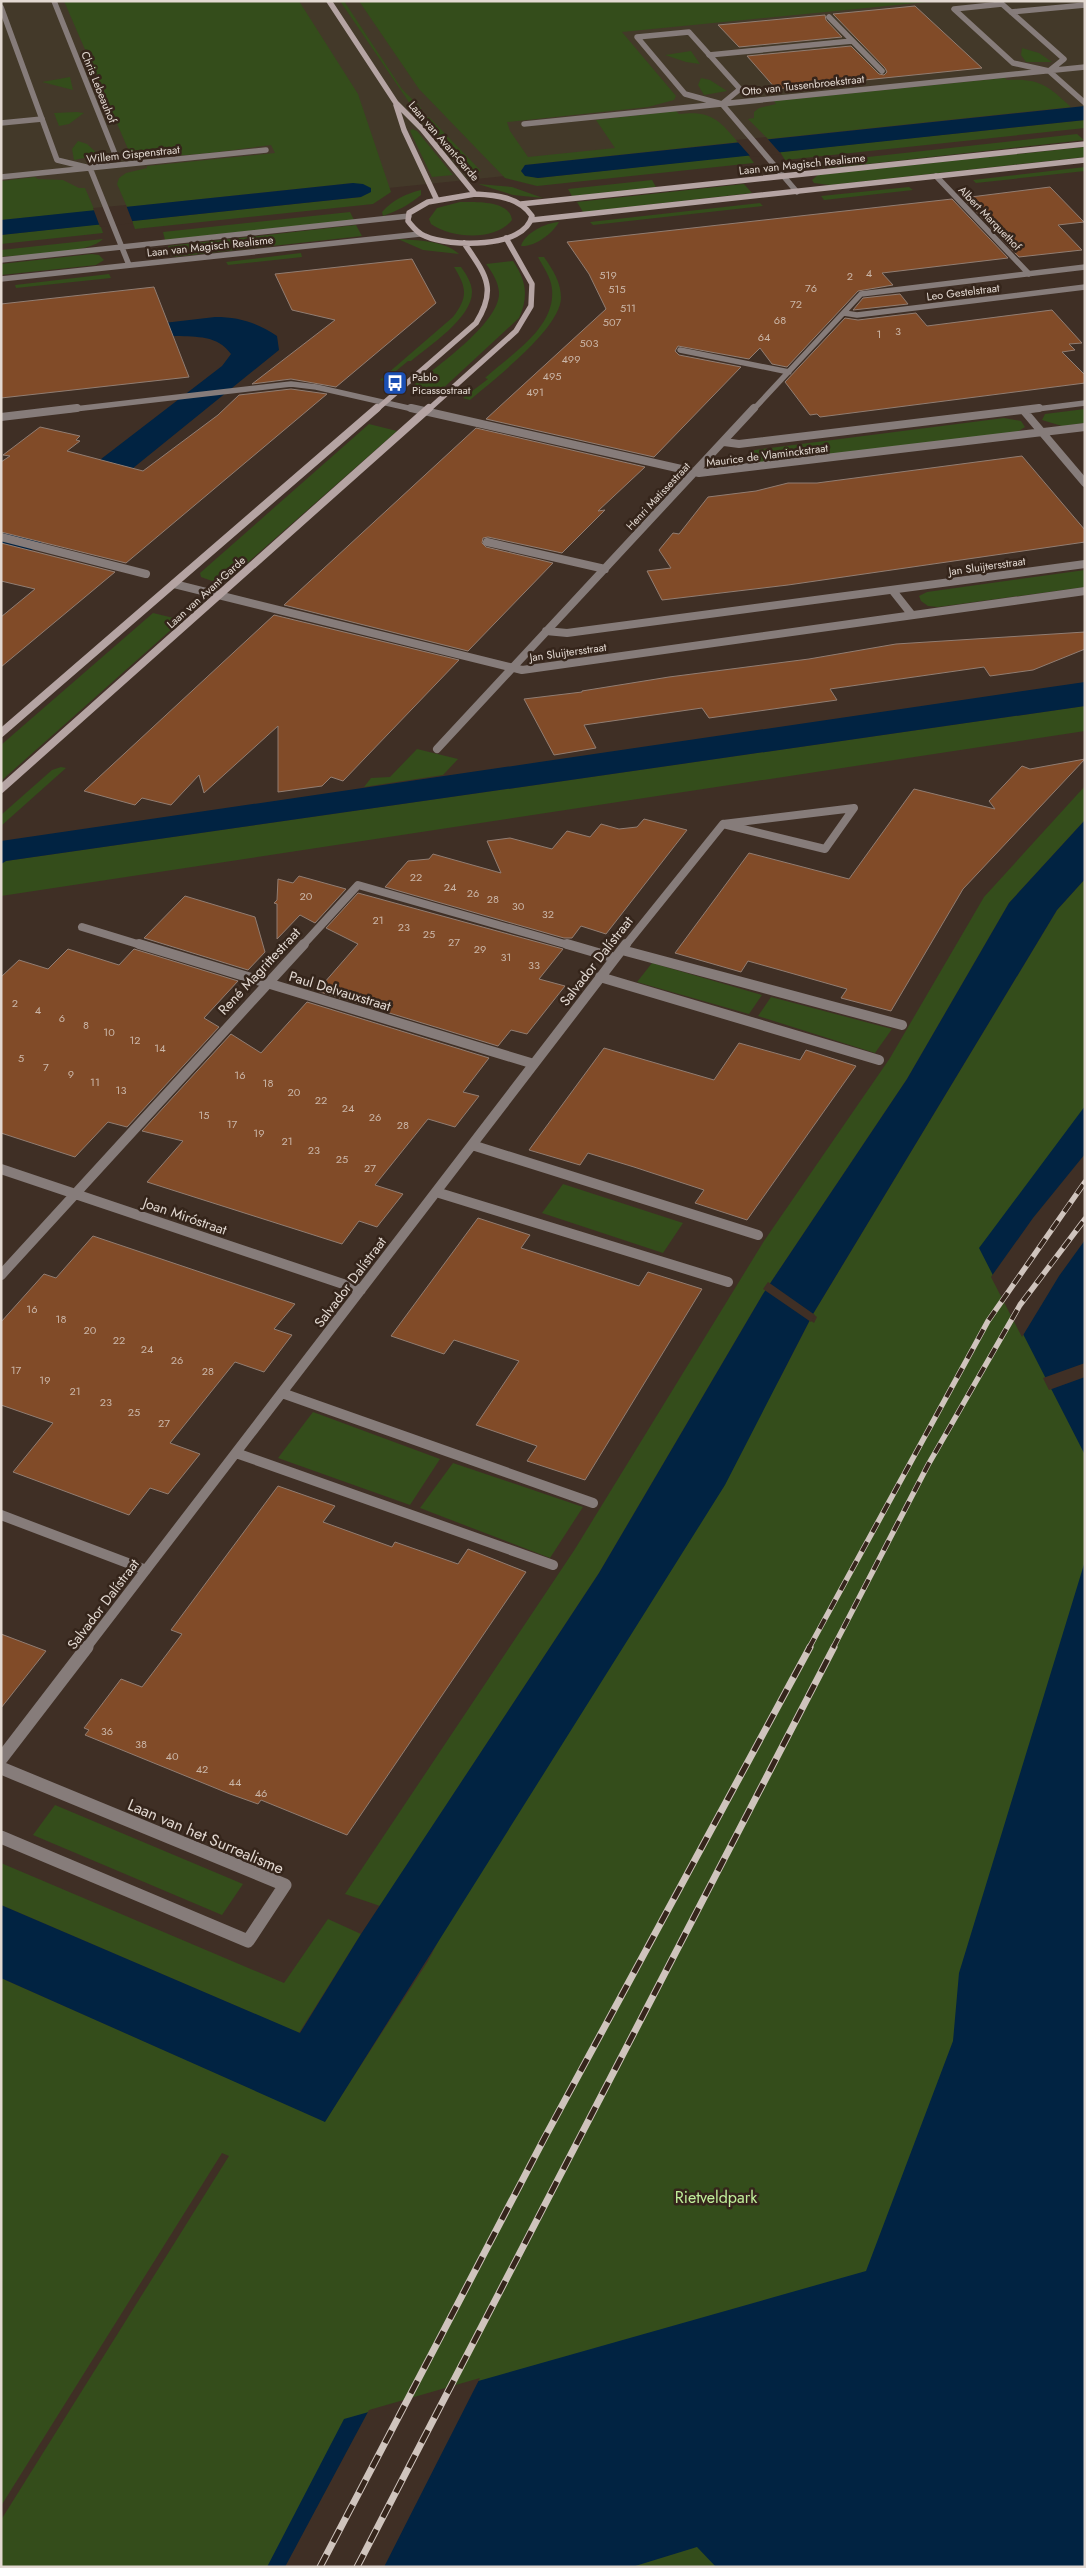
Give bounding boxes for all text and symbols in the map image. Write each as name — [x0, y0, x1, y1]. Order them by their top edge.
street label: Chris Lebeauhof — [77, 49, 121, 126]
street label: Otto van Tussenbroekstraat — [741, 71, 865, 99]
street label: Laan van Avant-Garde — [405, 98, 483, 185]
street label: Willem Gispenstraat — [85, 141, 181, 167]
street label: Laan van Magisch Realisme — [738, 149, 866, 179]
street label: Albert Marquethof — [955, 182, 1026, 255]
street label: Laan van Magisch Realisme — [146, 231, 274, 261]
house number: 4 — [866, 265, 873, 281]
house number: 519 — [599, 267, 617, 283]
house number: 2 — [847, 268, 853, 284]
house number: 76 — [805, 280, 817, 296]
street label: Leo Gestelstraat — [926, 280, 1001, 304]
house number: 515 — [608, 281, 626, 297]
house number: 72 — [790, 296, 802, 312]
house number: 511 — [620, 300, 636, 316]
house number: 68 — [774, 312, 786, 328]
house number: 507 — [603, 314, 622, 330]
house number: 3 — [895, 323, 901, 339]
house number: 1 — [877, 326, 881, 342]
house number: 64 — [758, 329, 771, 345]
house number: 503 — [580, 335, 598, 351]
house number: 499 — [561, 351, 581, 367]
house number: 495 — [543, 368, 561, 384]
place label: Pablo Picassostraat — [412, 369, 471, 398]
bus stop icon: Pablo Picassostraat — [382, 370, 408, 396]
house number: 491 — [526, 384, 544, 400]
street label: Maurice de Vlaminckstraat — [705, 440, 829, 470]
street label: Henri Matissestraat — [622, 458, 694, 533]
street label: Laan van Avant-Garde — [163, 552, 249, 632]
street label: Jan Sluijtersstraat — [946, 553, 1027, 580]
street label: Jan Sluijtersstraat — [527, 639, 608, 666]
house number: 22 — [410, 869, 422, 885]
house number: 24 — [444, 879, 457, 895]
house number: 26 — [467, 885, 479, 901]
house number: 20 — [300, 888, 313, 904]
house number: 28 — [487, 891, 499, 907]
house number: 30 — [512, 898, 525, 914]
house number: 32 — [542, 906, 554, 922]
street label: Salvador Dalístraat — [555, 911, 638, 1010]
house number: 21 — [372, 912, 384, 928]
house number: 23 — [398, 919, 410, 935]
street label: René Magrittestraat — [213, 922, 305, 1019]
house number: 25 — [423, 926, 435, 942]
house number: 27 — [448, 934, 460, 950]
house number: 29 — [474, 941, 486, 957]
house number: 31 — [501, 949, 511, 965]
house number: 33 — [528, 957, 540, 973]
street label: Paul Delvauxstraat — [287, 966, 394, 1016]
house number: 2 — [12, 995, 18, 1011]
house number: 4 — [35, 1002, 42, 1018]
house number: 6 — [59, 1010, 65, 1026]
house number: 8 — [83, 1017, 89, 1033]
house number: 10 — [103, 1024, 115, 1040]
house number: 12 — [129, 1032, 141, 1048]
house number: 14 — [154, 1040, 166, 1056]
house number: 5 — [18, 1050, 24, 1066]
house number: 7 — [43, 1059, 49, 1075]
house number: 9 — [68, 1066, 74, 1082]
house number: 16 — [234, 1067, 246, 1083]
house number: 11 — [90, 1074, 100, 1090]
house number: 18 — [263, 1075, 273, 1091]
house number: 13 — [116, 1082, 126, 1098]
house number: 20 — [288, 1084, 301, 1100]
house number: 22 — [315, 1092, 327, 1108]
house number: 24 — [342, 1100, 355, 1116]
house number: 15 — [198, 1107, 210, 1123]
house number: 26 — [369, 1109, 381, 1125]
house number: 17 — [227, 1116, 238, 1132]
house number: 28 — [397, 1117, 409, 1133]
house number: 19 — [253, 1125, 265, 1141]
house number: 21 — [281, 1133, 293, 1149]
house number: 23 — [308, 1142, 320, 1158]
house number: 25 — [336, 1151, 348, 1167]
house number: 27 — [364, 1160, 376, 1176]
street label: Joan Miróstraat — [139, 1192, 230, 1240]
street label: Salvador Dalístraat — [309, 1232, 391, 1332]
house number: 16 — [26, 1301, 38, 1317]
house number: 18 — [56, 1311, 66, 1327]
house number: 20 — [84, 1322, 97, 1338]
house number: 22 — [113, 1332, 125, 1348]
house number: 24 — [141, 1341, 154, 1357]
house number: 26 — [171, 1352, 183, 1368]
house number: 17 — [11, 1362, 22, 1378]
house number: 28 — [202, 1363, 214, 1379]
house number: 19 — [39, 1372, 51, 1388]
house number: 21 — [69, 1383, 81, 1399]
house number: 23 — [100, 1394, 112, 1410]
house number: 25 — [128, 1404, 140, 1420]
house number: 27 — [158, 1415, 170, 1431]
street label: Salvador Dalístraat — [62, 1554, 144, 1654]
house number: 36 — [101, 1723, 113, 1739]
house number: 38 — [135, 1736, 147, 1752]
house number: 40 — [165, 1748, 179, 1764]
house number: 42 — [196, 1761, 208, 1777]
house number: 44 — [229, 1774, 242, 1790]
house number: 46 — [255, 1785, 267, 1801]
street label: Laan van het Surrealisme — [124, 1793, 288, 1880]
park label: Rietveldpark — [675, 2186, 758, 2209]

